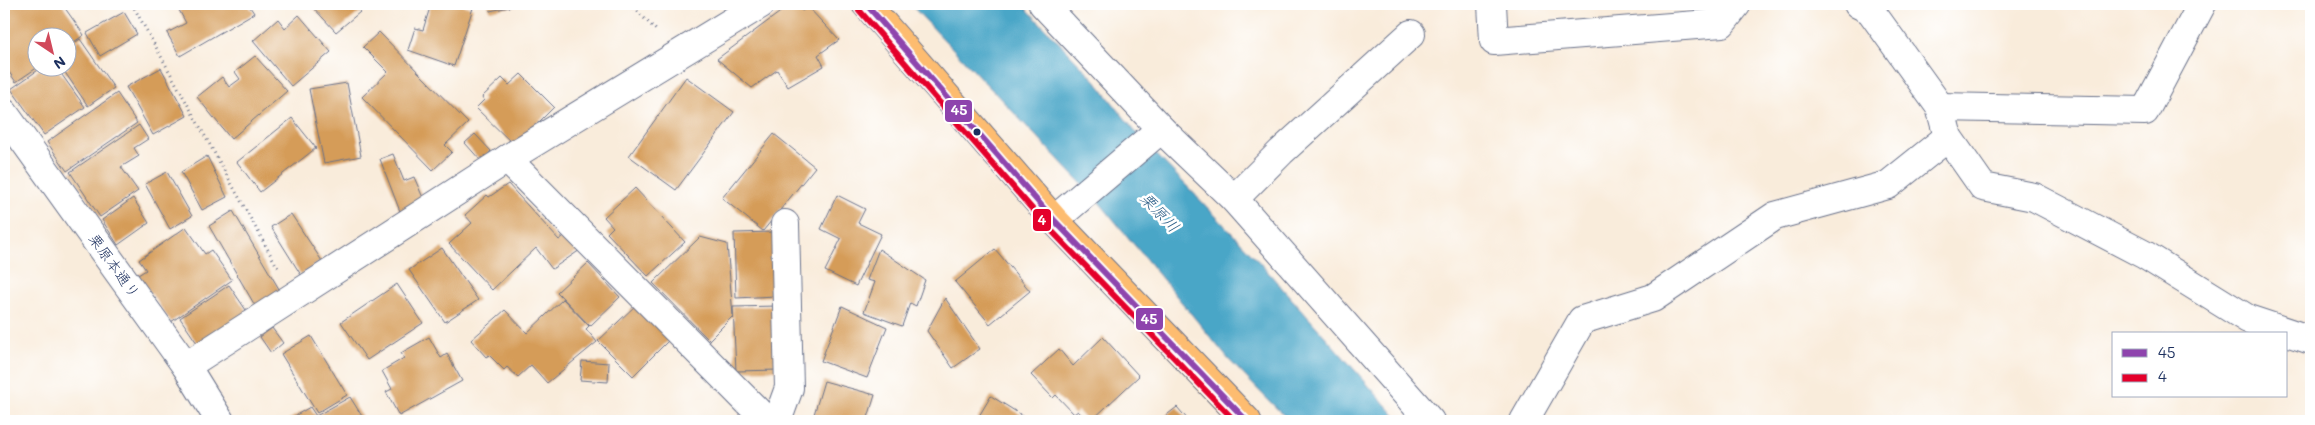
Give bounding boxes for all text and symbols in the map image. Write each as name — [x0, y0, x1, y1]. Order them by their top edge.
north arrow — [28, 28, 78, 78]
text: N — [50, 52, 70, 74]
line badge: 45 — [944, 99, 973, 123]
text: 45 — [950, 100, 968, 119]
unlabelled marker — [972, 127, 982, 137]
water label: 栗原川 — [1136, 187, 1185, 236]
line badge: 4 — [1032, 208, 1052, 232]
text: 4 — [1038, 210, 1047, 229]
street label: 栗原本通り — [85, 229, 145, 302]
line badge: 45 — [1135, 307, 1164, 331]
text: 45 — [1140, 309, 1158, 328]
legend — [2112, 332, 2288, 398]
text: 45 — [2158, 342, 2176, 362]
text: 4 — [2158, 366, 2167, 386]

